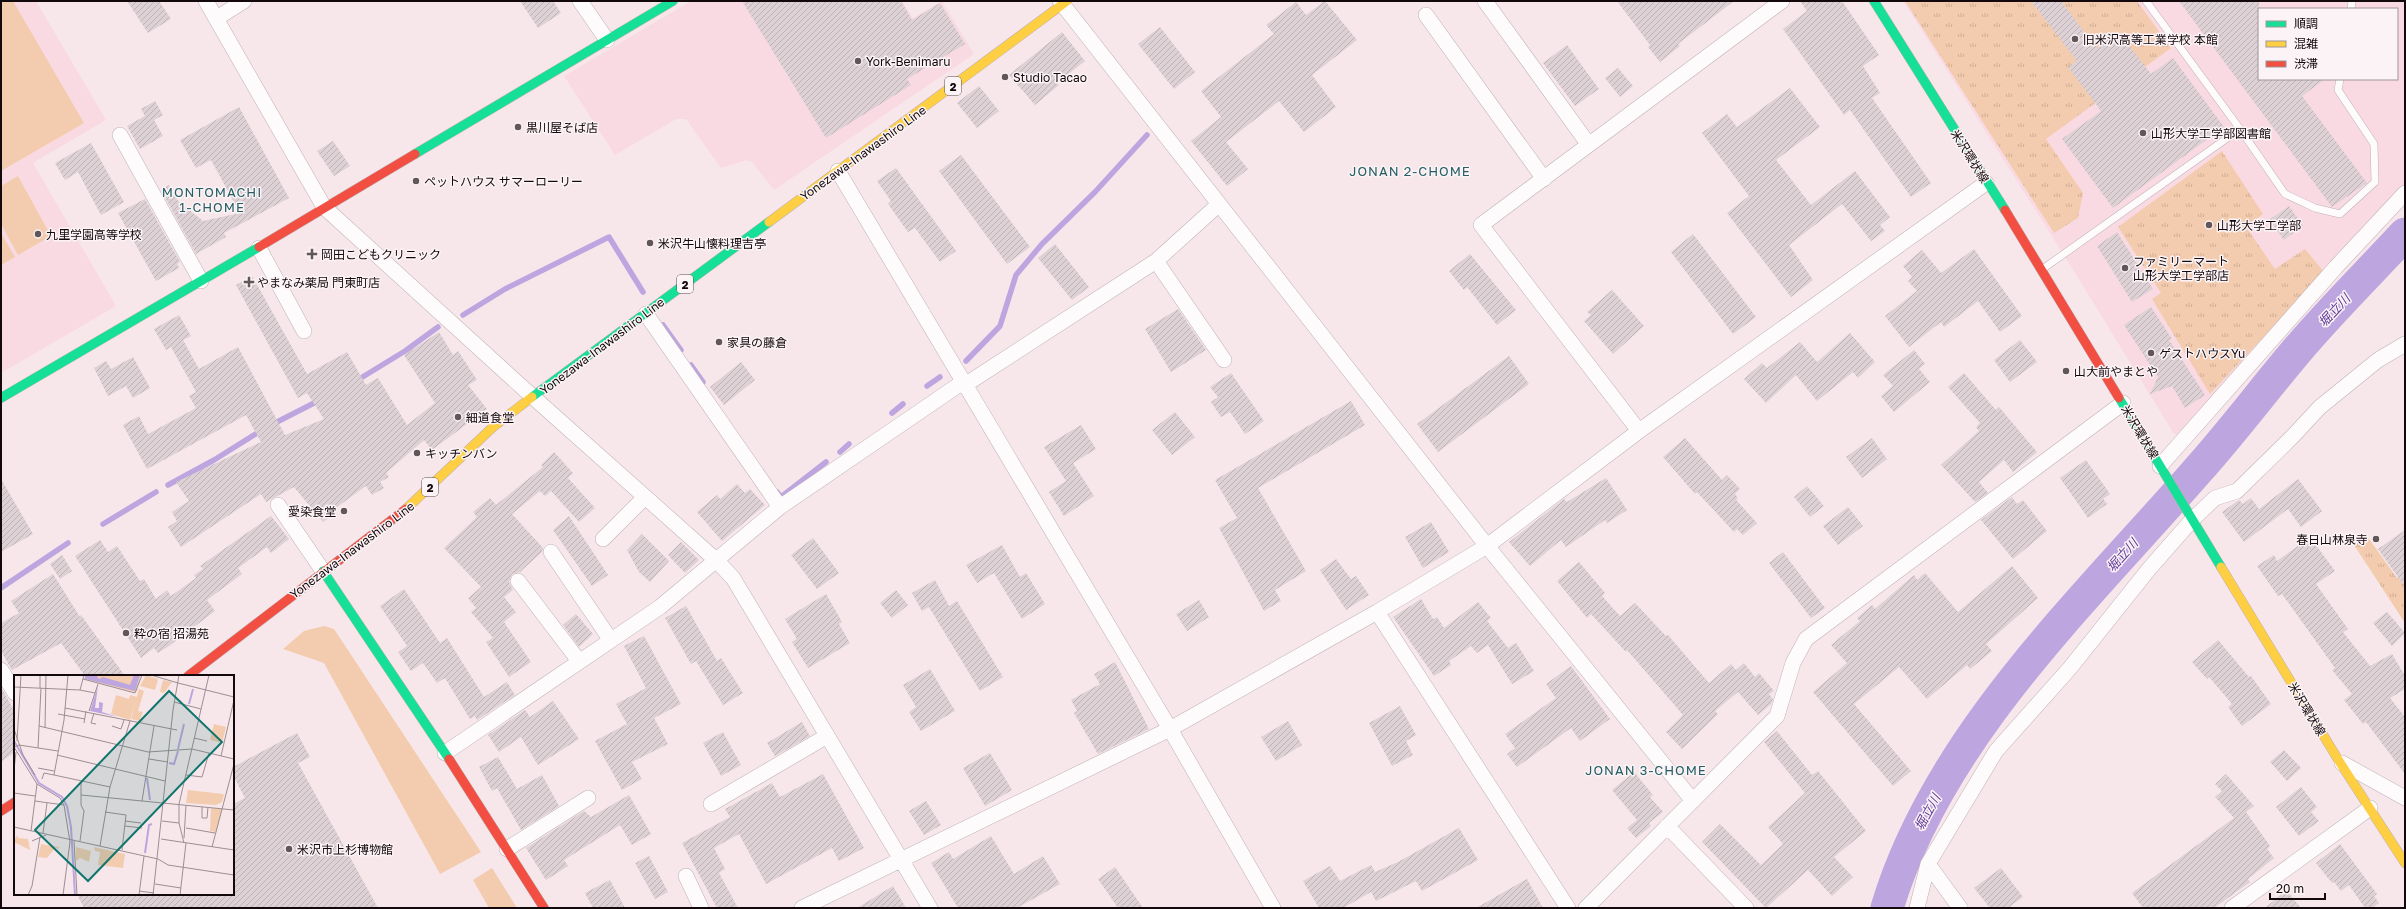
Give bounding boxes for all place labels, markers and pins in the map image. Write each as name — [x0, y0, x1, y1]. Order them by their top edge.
place label: 旧米沢高等工業学校 本館 — [2083, 32, 2218, 47]
marker: 旧米沢高等工業学校 本館 — [2070, 34, 2080, 44]
place label: York-Benimaru — [866, 54, 950, 69]
marker: York-Benimaru — [853, 56, 863, 66]
place label: Studio Tacao — [1013, 70, 1087, 85]
marker: Studio Tacao — [1000, 72, 1010, 82]
place label: 黒川屋そば店 — [526, 120, 598, 135]
marker: 黒川屋そば店 — [513, 122, 523, 132]
place label: 山形大学工学部図書館 — [2151, 126, 2271, 141]
marker: 山形大学工学部図書館 — [2138, 128, 2148, 138]
place label: ペットハウス サマーローリー — [424, 174, 583, 189]
marker: ペットハウス サマーローリー — [411, 176, 421, 186]
place label: 山形大学工学部 — [2217, 218, 2301, 233]
marker: 山形大学工学部 — [2204, 220, 2214, 230]
place label: 九里学園高等学校 — [46, 227, 142, 242]
marker: 九里学園高等学校 — [33, 229, 43, 239]
place label: 米沢牛山懐料理吉亭 — [658, 236, 766, 251]
marker: 米沢牛山懐料理吉亭 — [645, 238, 655, 248]
place label: 岡田こどもクリニック — [321, 247, 441, 262]
marker: 岡田こどもクリニック — [306, 248, 318, 260]
place label: ファミリーマート 山形大学工学部店 — [2133, 254, 2229, 283]
marker: ファミリーマート 山形大学工学部店 — [2120, 263, 2130, 273]
place label: やまなみ薬局 門東町店 — [257, 275, 380, 290]
marker: やまなみ薬局 門東町店 — [244, 277, 254, 287]
place label: 家具の藤倉 — [727, 335, 787, 350]
marker: 家具の藤倉 — [714, 337, 724, 347]
place label: ゲストハウスYu — [2159, 346, 2245, 361]
marker: ゲストハウスYu — [2146, 348, 2156, 358]
place label: 山大前やまとや — [2074, 364, 2158, 379]
marker: 山大前やまとや — [2061, 366, 2071, 376]
place label: 細道食堂 — [466, 410, 514, 425]
marker: 細道食堂 — [453, 412, 463, 422]
place label: キッチンバン — [425, 446, 498, 461]
marker: キッチンバン — [412, 448, 422, 458]
place label: 愛染食堂 — [288, 504, 336, 519]
marker: 愛染食堂 — [339, 506, 349, 516]
place label: 春日山林泉寺 — [2296, 532, 2368, 547]
marker: 春日山林泉寺 — [2371, 534, 2381, 544]
place label: 粋の宿 招湯苑 — [134, 626, 209, 641]
marker: 粋の宿 招湯苑 — [121, 628, 131, 638]
place label: 米沢市上杉博物館 — [297, 842, 393, 857]
marker: 米沢市上杉博物館 — [284, 844, 294, 854]

